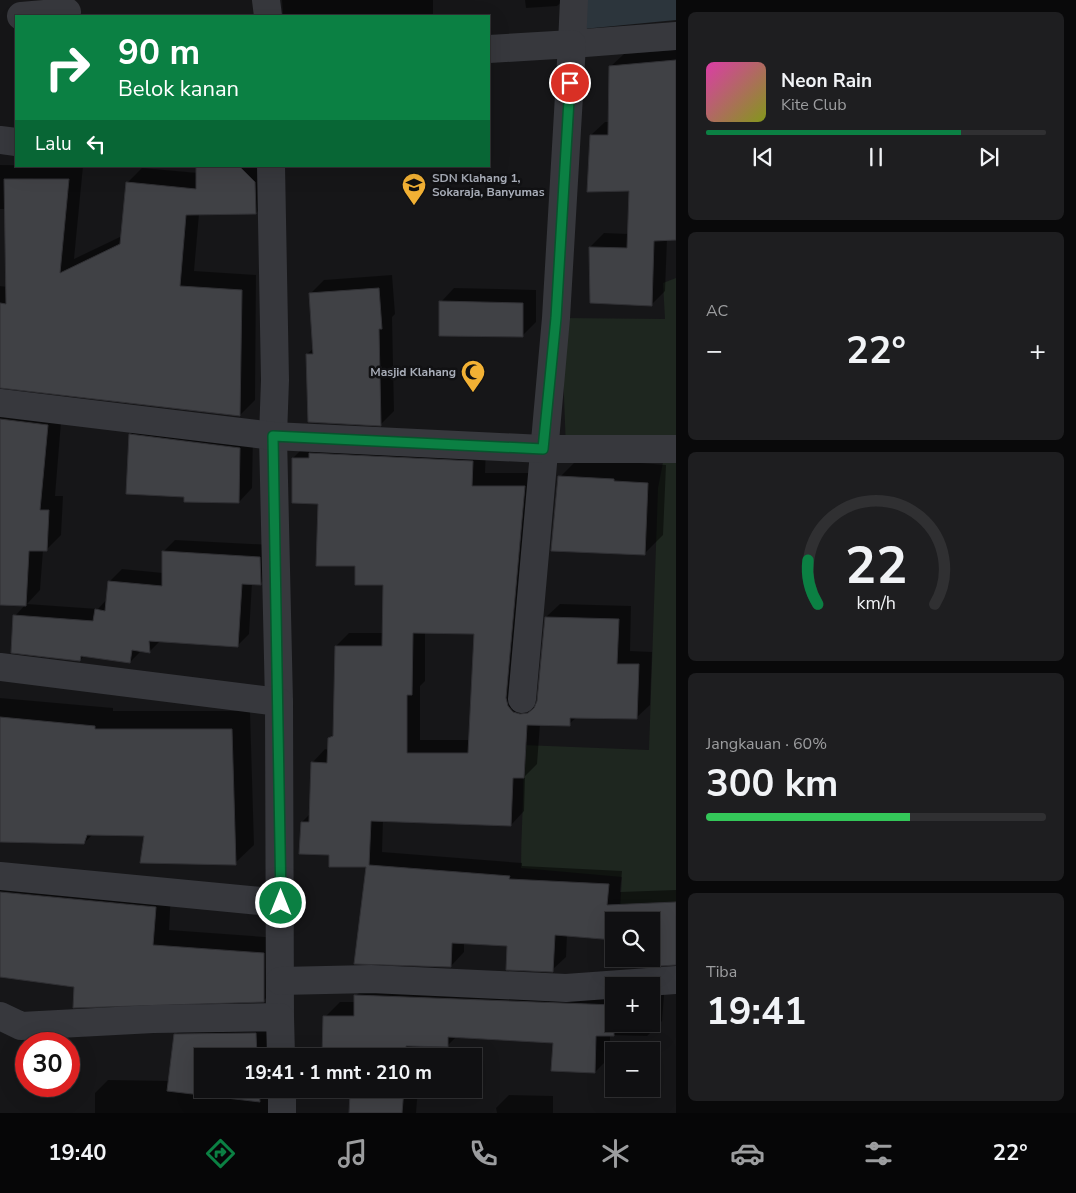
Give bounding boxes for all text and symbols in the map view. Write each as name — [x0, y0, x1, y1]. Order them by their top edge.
text: 90 m — [118, 29, 200, 76]
icon: right — [35, 35, 100, 100]
pin — [549, 62, 591, 104]
text: Neon Rain — [781, 68, 872, 94]
icon: arrive — [556, 69, 584, 97]
text: Belok kanan — [118, 74, 239, 104]
text: Kite Club — [781, 94, 847, 116]
icon: left — [82, 130, 110, 158]
text: Lalu — [35, 131, 72, 157]
icon: previous — [749, 143, 777, 171]
icon: pause — [862, 143, 890, 171]
icon: next — [975, 143, 1003, 171]
place label: SDN Klahang 1, Sokaraja, Banyumas — [432, 170, 545, 200]
school or university icon: SDN Klahang 1, Sokaraja, Banyumas — [401, 172, 427, 206]
text: AC — [706, 300, 728, 322]
text: 22° — [846, 325, 906, 376]
text: − — [706, 332, 723, 370]
text: + — [1029, 332, 1046, 370]
mosque icon: Masjid Klahang — [460, 359, 486, 393]
place label: Masjid Klahang — [370, 364, 456, 380]
text: 22 — [845, 530, 907, 601]
text: km/h — [856, 591, 896, 615]
text: Jangkauan · 60% — [706, 733, 827, 755]
text: 300 km — [706, 758, 838, 809]
position arrow — [254, 876, 306, 928]
map controls — [605, 912, 660, 1097]
button: search — [605, 912, 660, 967]
text: Tiba — [706, 961, 737, 983]
button: + — [605, 977, 660, 1032]
text: 19:41 — [706, 986, 807, 1037]
speed limit sign: 30 — [15, 1032, 80, 1097]
button: − — [605, 1042, 660, 1097]
text: 19:41 · 1 mnt · 210 m — [244, 1060, 432, 1086]
icon: directions — [203, 1136, 238, 1171]
icon: music — [335, 1136, 370, 1171]
icon: phone — [466, 1136, 501, 1171]
icon: climate — [598, 1136, 633, 1171]
icon: car — [730, 1136, 765, 1171]
icon: filters — [861, 1136, 896, 1171]
text: 19:40 — [48, 1138, 107, 1168]
text: 22° — [993, 1138, 1028, 1168]

